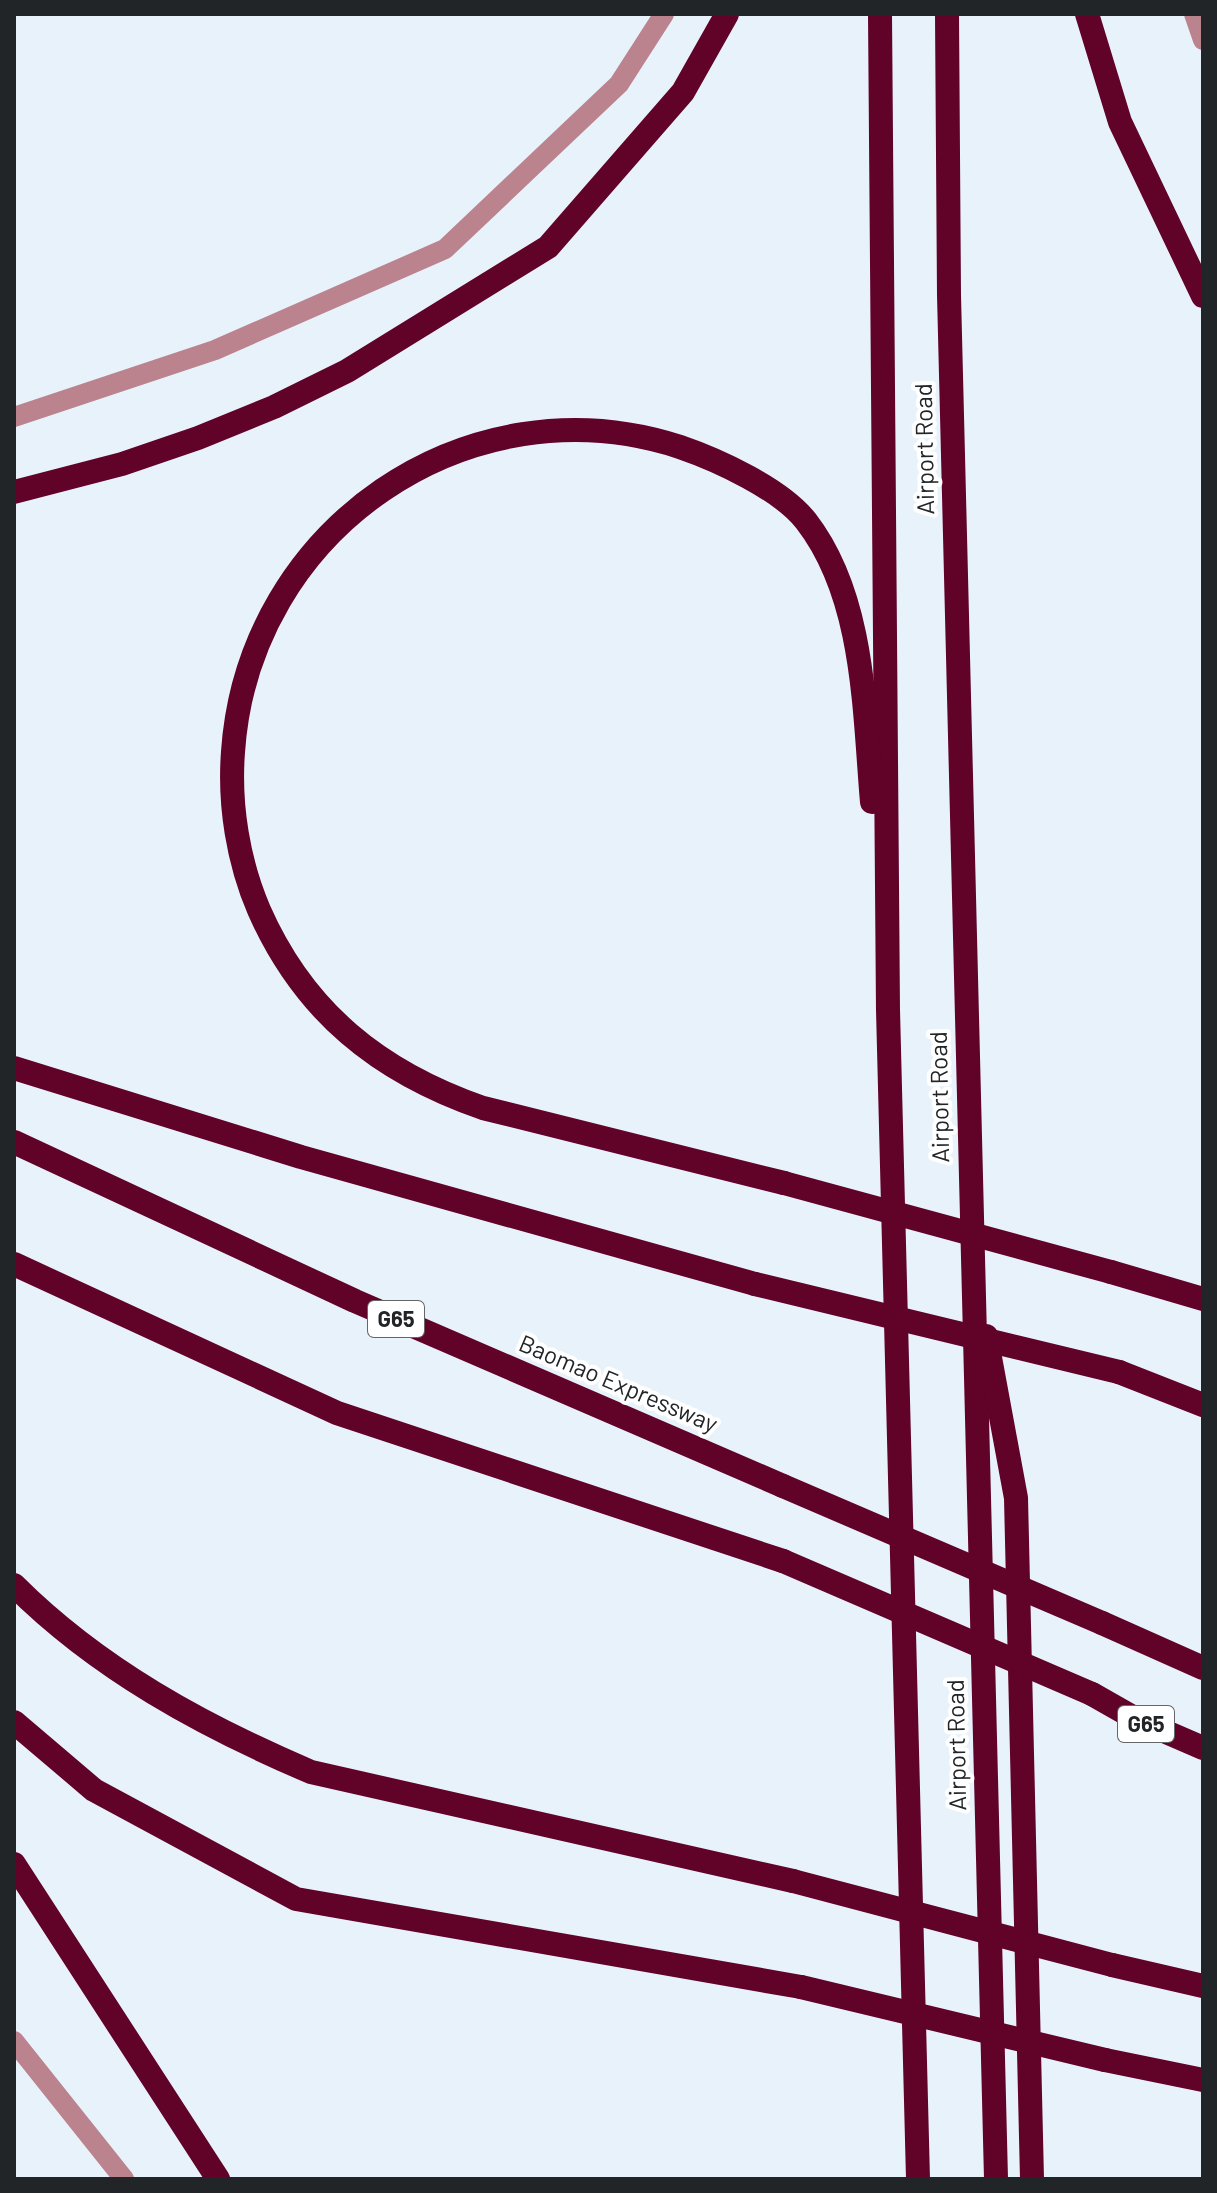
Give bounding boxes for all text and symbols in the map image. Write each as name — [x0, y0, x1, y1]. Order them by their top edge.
street label: Airport Road — [908, 383, 939, 515]
street label: Airport Road — [923, 1031, 954, 1163]
road number: G65 — [368, 1301, 424, 1337]
street label: Baomao Expressway — [515, 1328, 722, 1438]
street label: Airport Road — [940, 1679, 971, 1811]
road number: G65 — [1118, 1706, 1174, 1742]

